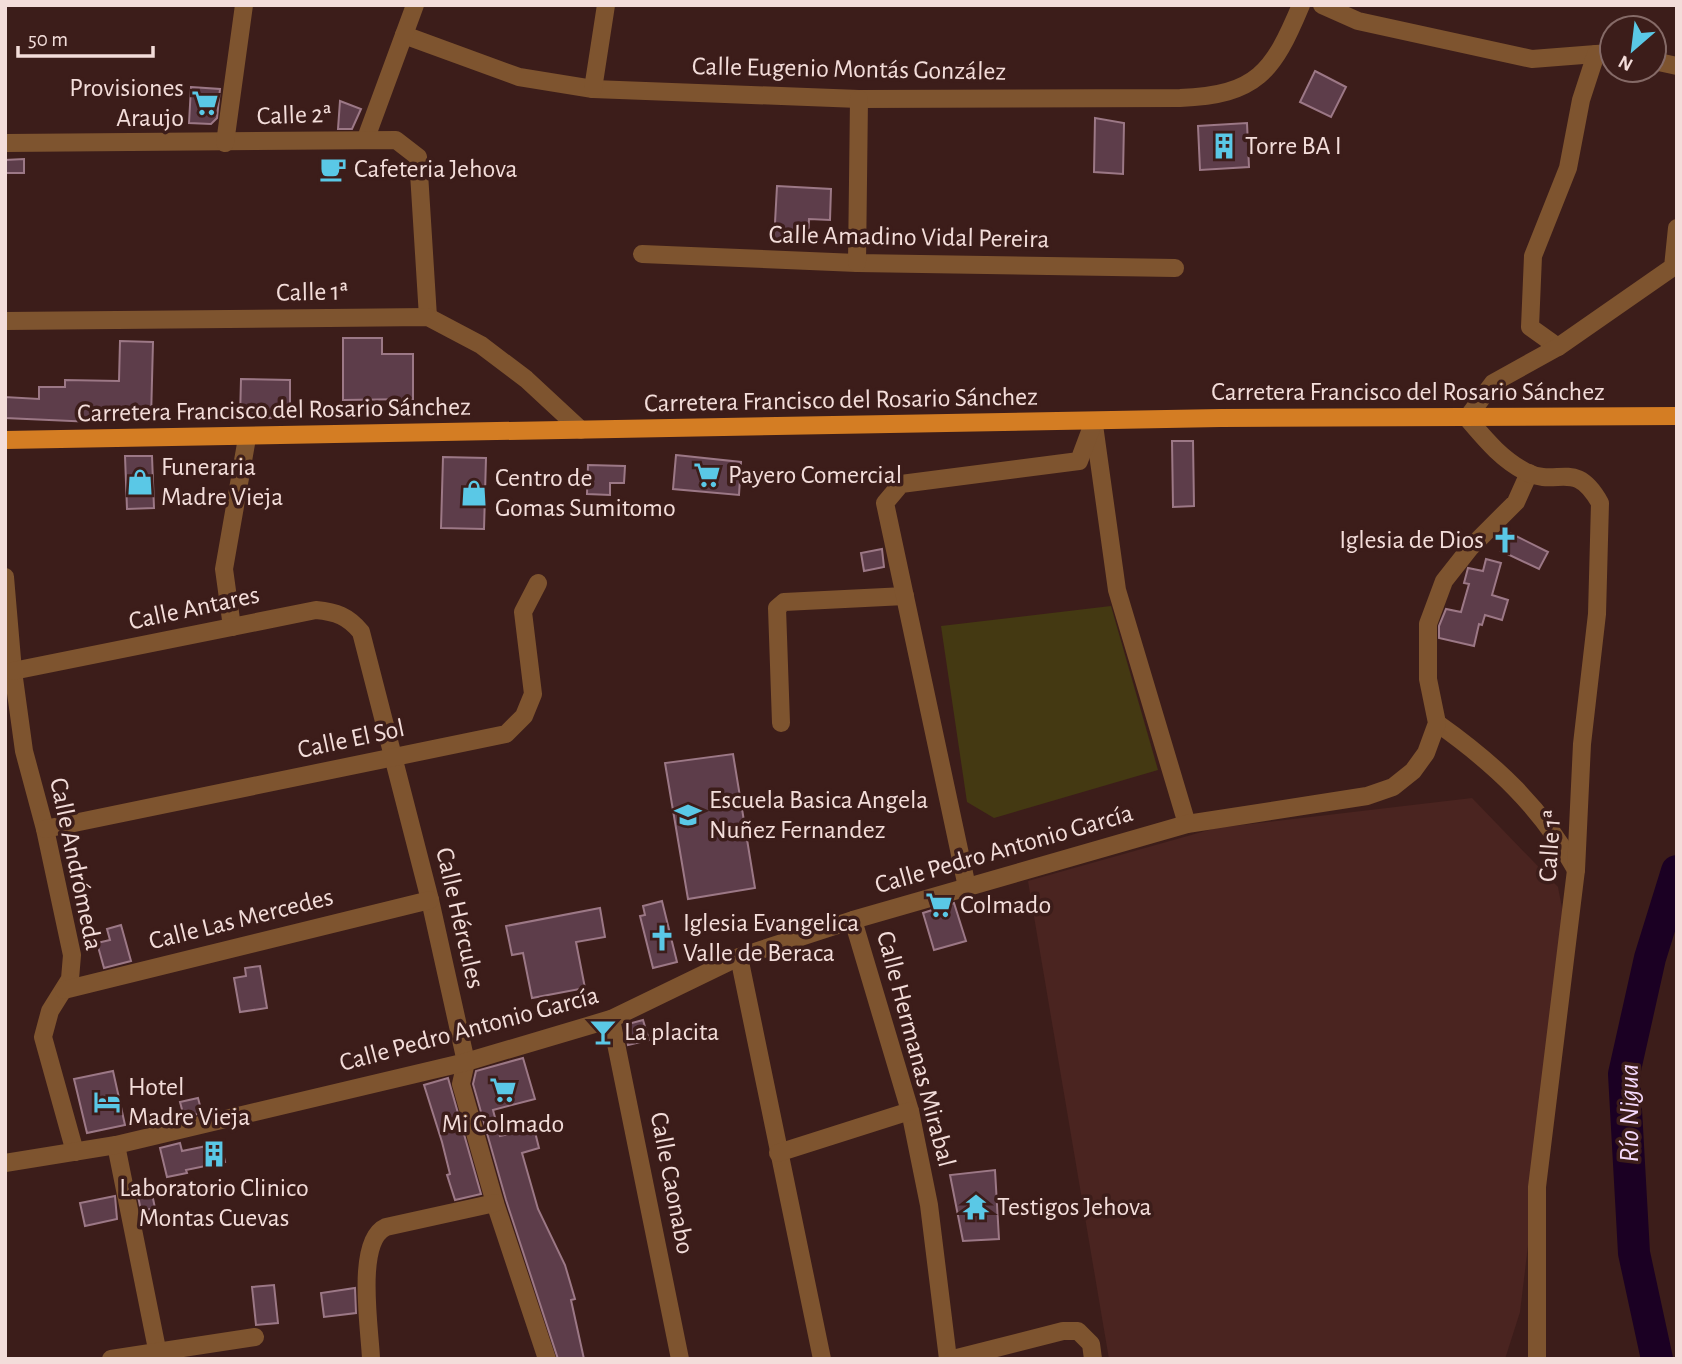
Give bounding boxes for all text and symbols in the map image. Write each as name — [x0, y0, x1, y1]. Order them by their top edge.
scale bar — [18, 14, 152, 58]
north arrow — [1598, 14, 1668, 84]
text: 50 m — [28, 29, 68, 50]
text: N — [1615, 51, 1636, 74]
street label: Calle Eugenio Montás González — [692, 53, 1006, 85]
place label: Provisiones Araujo — [69, 75, 184, 131]
supermarket icon: Provisiones Araujo — [190, 88, 220, 118]
street label: Calle 2ª — [256, 101, 332, 129]
building icon: Torre BA I — [1209, 131, 1239, 161]
place label: Torre BA I — [1245, 133, 1342, 159]
cafe icon: Cafeteria Jehova — [318, 154, 348, 184]
place label: Cafeteria Jehova — [354, 156, 518, 182]
street label: Calle Amadino Vidal Pereira — [768, 222, 1050, 252]
street label: Calle 1ª — [276, 278, 348, 306]
street label: Carretera Francisco del Rosario Sánchez — [1211, 379, 1605, 405]
street label: Carretera Francisco del Rosario Sánchez — [644, 384, 1038, 416]
street label: Carretera Francisco del Rosario Sánchez — [77, 394, 471, 426]
place label: Funeraria Madre Vieja — [161, 454, 283, 510]
supermarket icon: Payero Comercial — [692, 460, 722, 490]
place label: Payero Comercial — [728, 462, 902, 488]
place label: Centro de Gomas Sumitomo — [495, 465, 676, 521]
shop icon: Funeraria Madre Vieja — [125, 467, 155, 497]
shop icon: Centro de Gomas Sumitomo — [459, 478, 489, 508]
church icon: Iglesia de Dios — [1490, 525, 1520, 555]
place label: Iglesia de Dios — [1339, 527, 1484, 553]
street label: Calle Antares — [126, 581, 262, 635]
street label: Calle El Sol — [295, 715, 407, 763]
street label: Calle Andrómeda — [45, 775, 107, 953]
place label: Escuela Basica Angela Nuñez Fernandez — [709, 787, 928, 843]
school or university icon: Escuela Basica Angela Nuñez Fernandez — [673, 800, 703, 830]
street label: Calle Pedro Antonio García — [872, 800, 1136, 898]
street label: Calle 1ª — [1535, 809, 1565, 883]
street label: Calle Hércules — [431, 845, 489, 991]
street label: Calle Las Mercedes — [146, 884, 336, 954]
supermarket icon: Colmado — [924, 890, 954, 920]
place label: Colmado — [960, 892, 1051, 918]
place label: Iglesia Evangelica Valle de Beraca — [683, 910, 859, 966]
church icon: Iglesia Evangelica Valle de Beraca — [647, 923, 677, 953]
street label: Calle Hermanas Mirabal — [872, 928, 960, 1170]
street label: Calle Pedro Antonio García — [337, 982, 601, 1076]
bar icon: La placita — [588, 1017, 618, 1047]
place label: La placita — [624, 1019, 719, 1045]
water label: Río Nigua — [1616, 1064, 1644, 1162]
place label: Hotel Madre Vieja — [128, 1074, 250, 1130]
supermarket icon: Mi Colmado — [488, 1075, 518, 1105]
hotel icon: Hotel Madre Vieja — [92, 1087, 122, 1117]
street label: Calle Caonabo — [645, 1110, 699, 1256]
place label: Mi Colmado — [442, 1111, 564, 1137]
building icon: Laboratorio Clinico Montas Cuevas — [199, 1139, 229, 1169]
place label: Laboratorio Clinico Montas Cuevas — [119, 1175, 309, 1231]
temple icon: Testigos Jehova — [961, 1192, 991, 1222]
place label: Testigos Jehova — [997, 1194, 1152, 1220]

